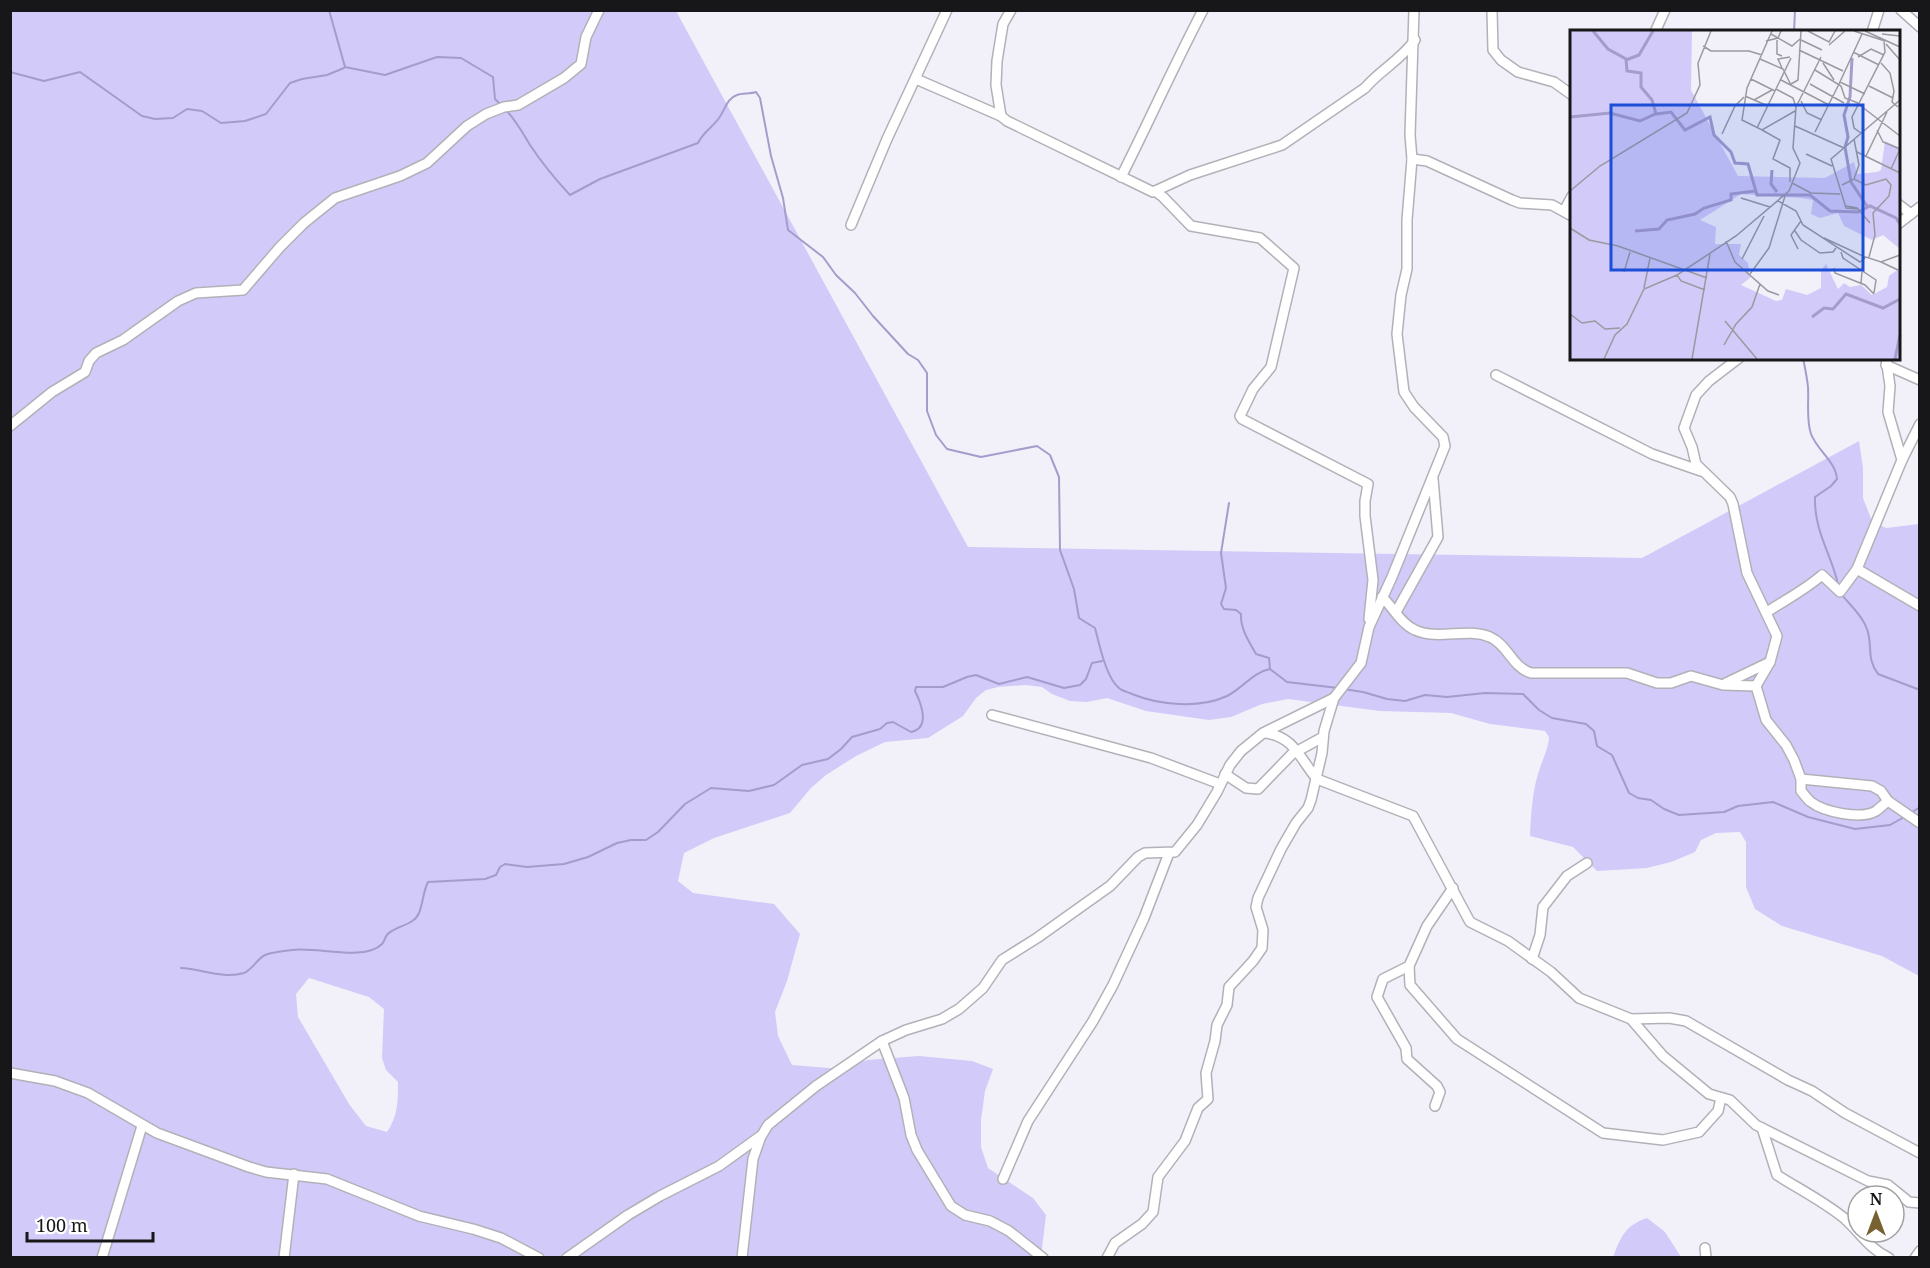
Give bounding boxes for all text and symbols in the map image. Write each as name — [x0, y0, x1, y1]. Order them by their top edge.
inset map — [1570, 30, 1900, 360]
north arrow — [1846, 1184, 1906, 1244]
text: N — [1870, 1188, 1883, 1210]
scale bar — [27, 1205, 153, 1243]
text: 100 m — [36, 1213, 88, 1237]

